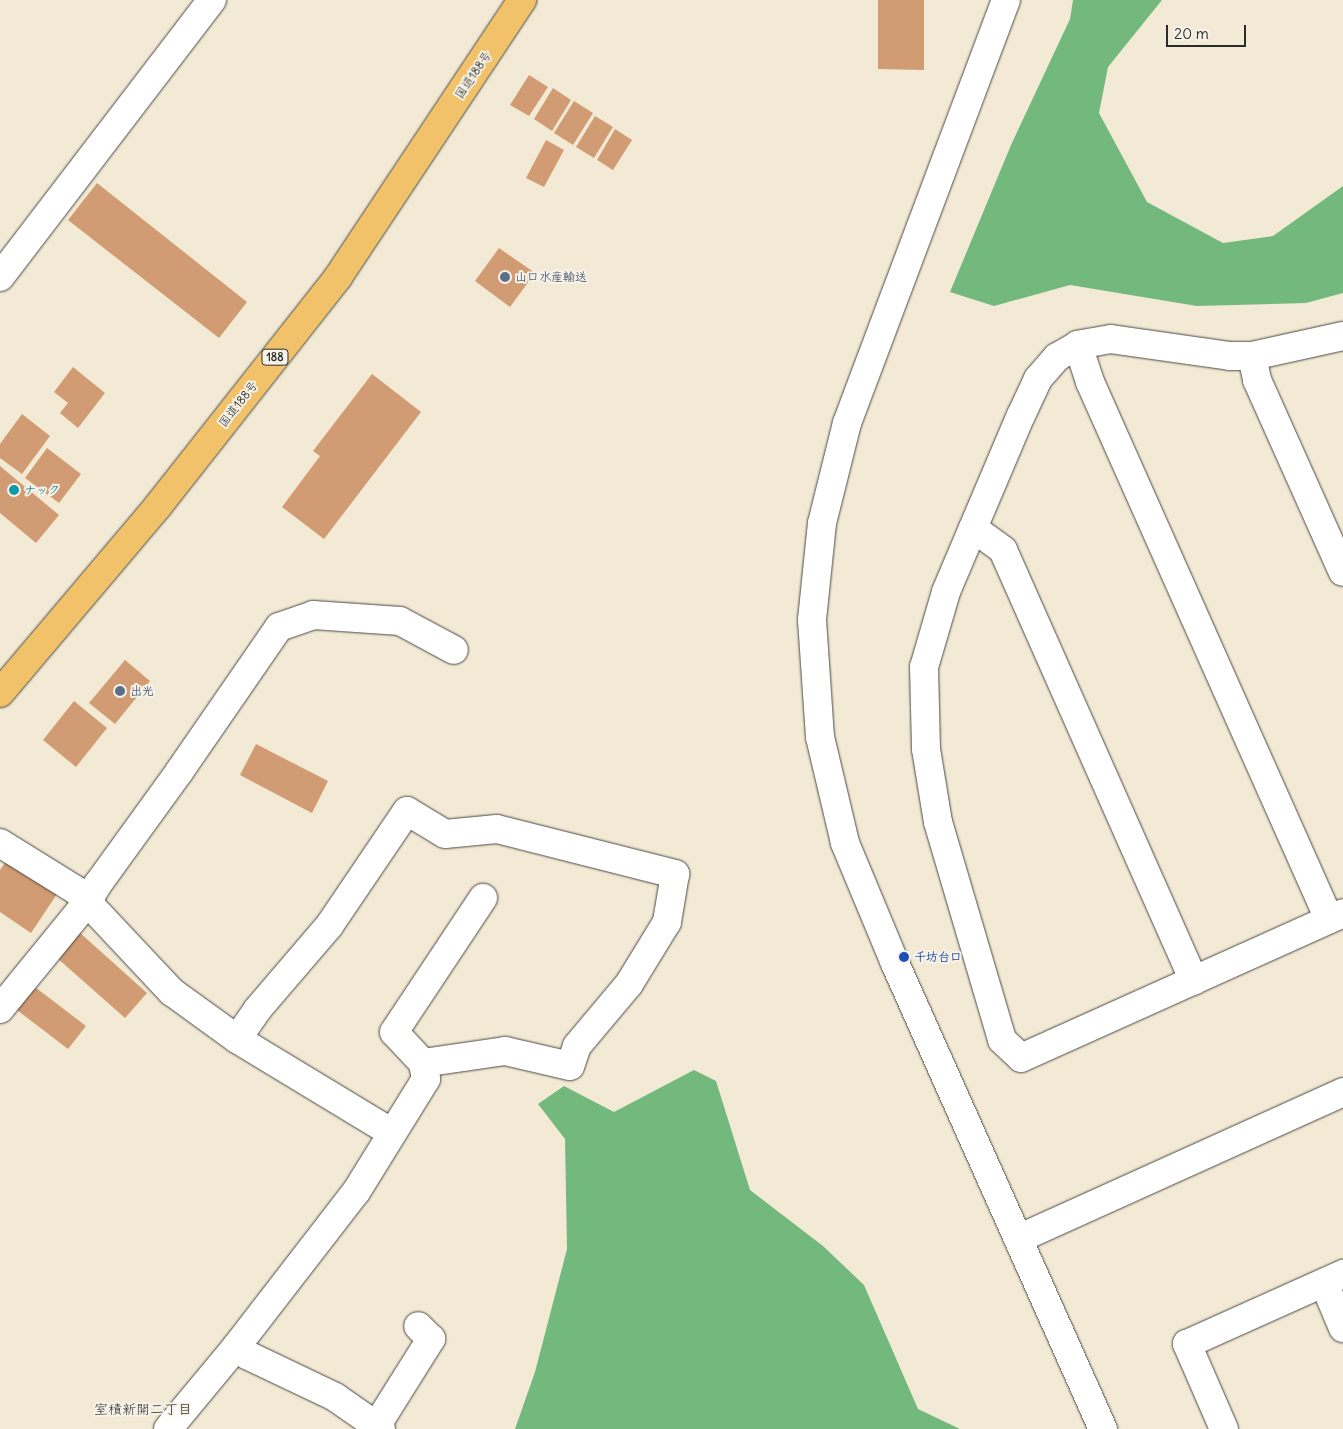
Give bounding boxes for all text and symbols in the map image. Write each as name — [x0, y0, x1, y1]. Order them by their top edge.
scale bar — [1168, 15, 1248, 47]
text: 20 m — [1174, 24, 1209, 43]
street label: 国道188号 — [452, 48, 494, 102]
place label: 山口水産輸送 — [515, 270, 587, 284]
marker: 山口水産輸送 — [499, 271, 511, 283]
road number: 188 — [261, 348, 289, 366]
street label: 国道188号 — [216, 378, 260, 430]
place label: ナック — [24, 483, 60, 497]
marker: ナック — [8, 484, 20, 496]
place label: 出光 — [130, 684, 154, 698]
marker: 出光 — [114, 685, 126, 697]
place label: 千坊台口 — [914, 950, 962, 964]
marker: 千坊台口 — [898, 951, 910, 963]
district label: 室積新開二丁目 — [94, 1401, 192, 1417]

